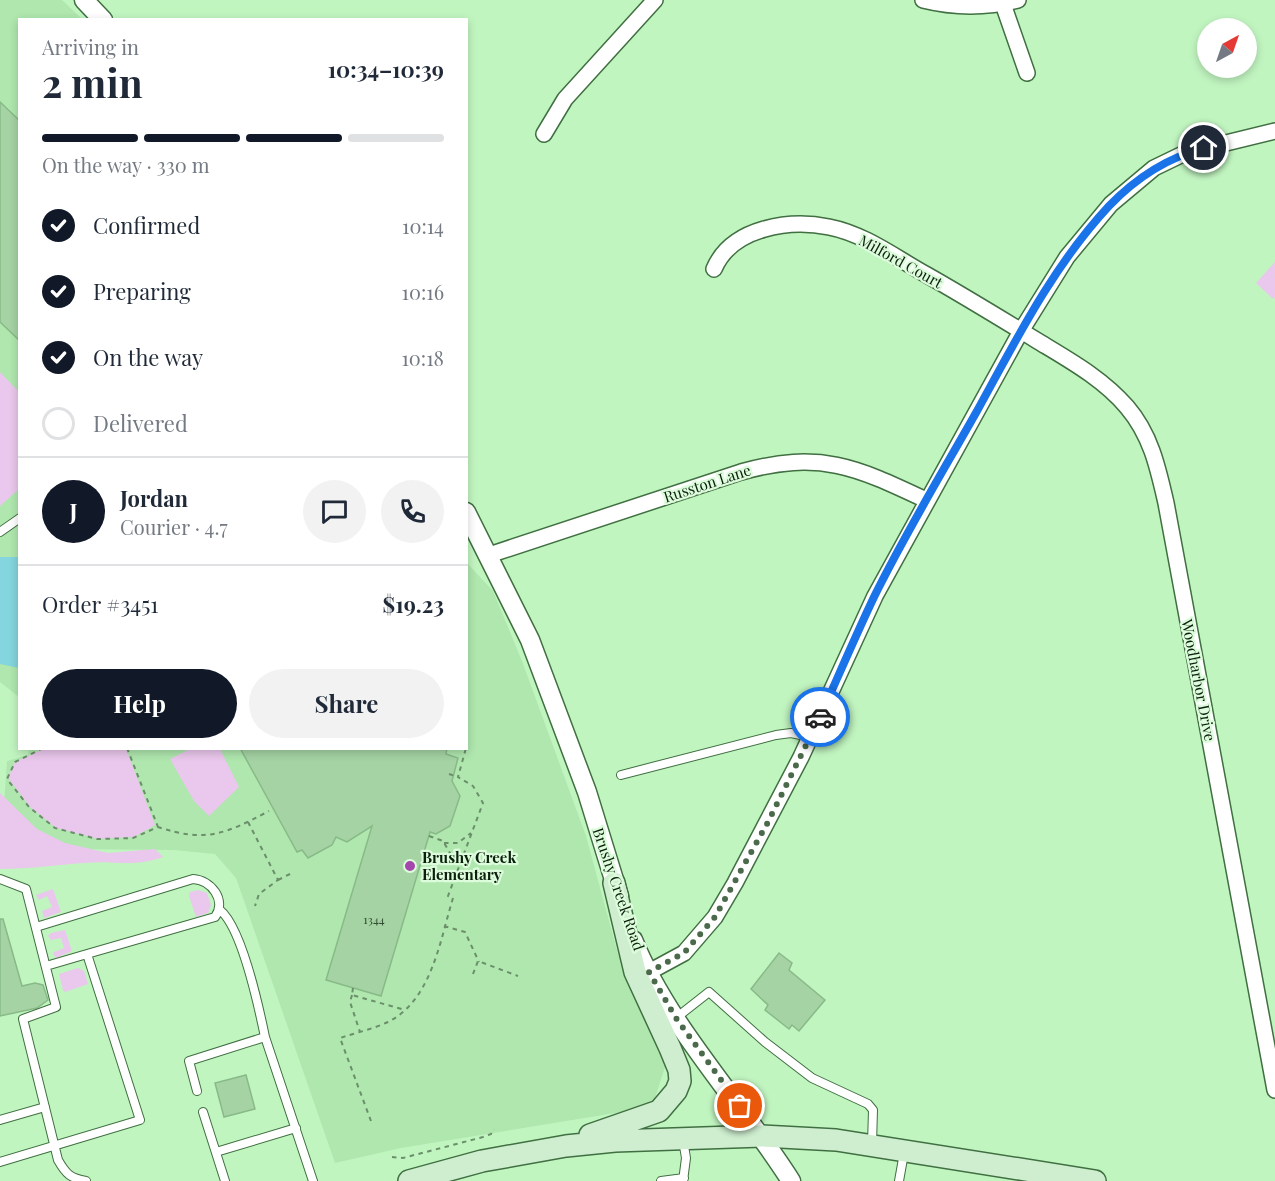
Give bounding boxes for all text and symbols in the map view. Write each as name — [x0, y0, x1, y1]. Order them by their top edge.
north arrow — [1197, 18, 1257, 78]
map controls — [1197, 18, 1257, 78]
text: Arriving in — [42, 33, 139, 60]
text: 10:34–10:39 — [328, 54, 444, 84]
text: 2 min — [42, 56, 143, 108]
pin — [1178, 122, 1229, 173]
icon: home — [1187, 131, 1220, 164]
text: On the way · 330 m — [42, 151, 210, 178]
icon: check — [42, 209, 75, 242]
text: Confirmed — [93, 210, 200, 240]
text: 10:14 — [402, 212, 444, 239]
street label: Milford Court — [856, 230, 947, 293]
icon: check — [42, 275, 75, 308]
text: Preparing — [93, 276, 191, 306]
text: 10:16 — [402, 278, 444, 305]
icon: check — [42, 341, 75, 374]
text: On the way — [93, 342, 203, 372]
text: 10:18 — [401, 344, 444, 371]
text: Delivered — [93, 408, 188, 438]
street label: Russton Lane — [661, 459, 753, 507]
button: chat — [303, 480, 366, 543]
button: phone — [381, 480, 444, 543]
text: Jordan — [120, 483, 188, 513]
text: J — [69, 496, 78, 526]
text: Courier · 4.7 — [120, 513, 228, 540]
text: Order #3451 — [42, 589, 158, 619]
text: $19.23 — [383, 589, 444, 619]
street label: Woodharbor Drive — [1177, 616, 1221, 743]
button: Help — [42, 669, 237, 738]
button: Share — [249, 669, 444, 738]
courier — [790, 687, 850, 747]
icon: car — [804, 701, 837, 734]
street label: Brushy Creek Road — [589, 825, 650, 953]
place label: Brushy Creek Elementary — [422, 847, 516, 884]
marker: Brushy Creek Elementary — [403, 859, 417, 873]
house number: 1344 — [363, 911, 385, 927]
pin — [714, 1080, 765, 1131]
icon: bag — [723, 1089, 756, 1122]

